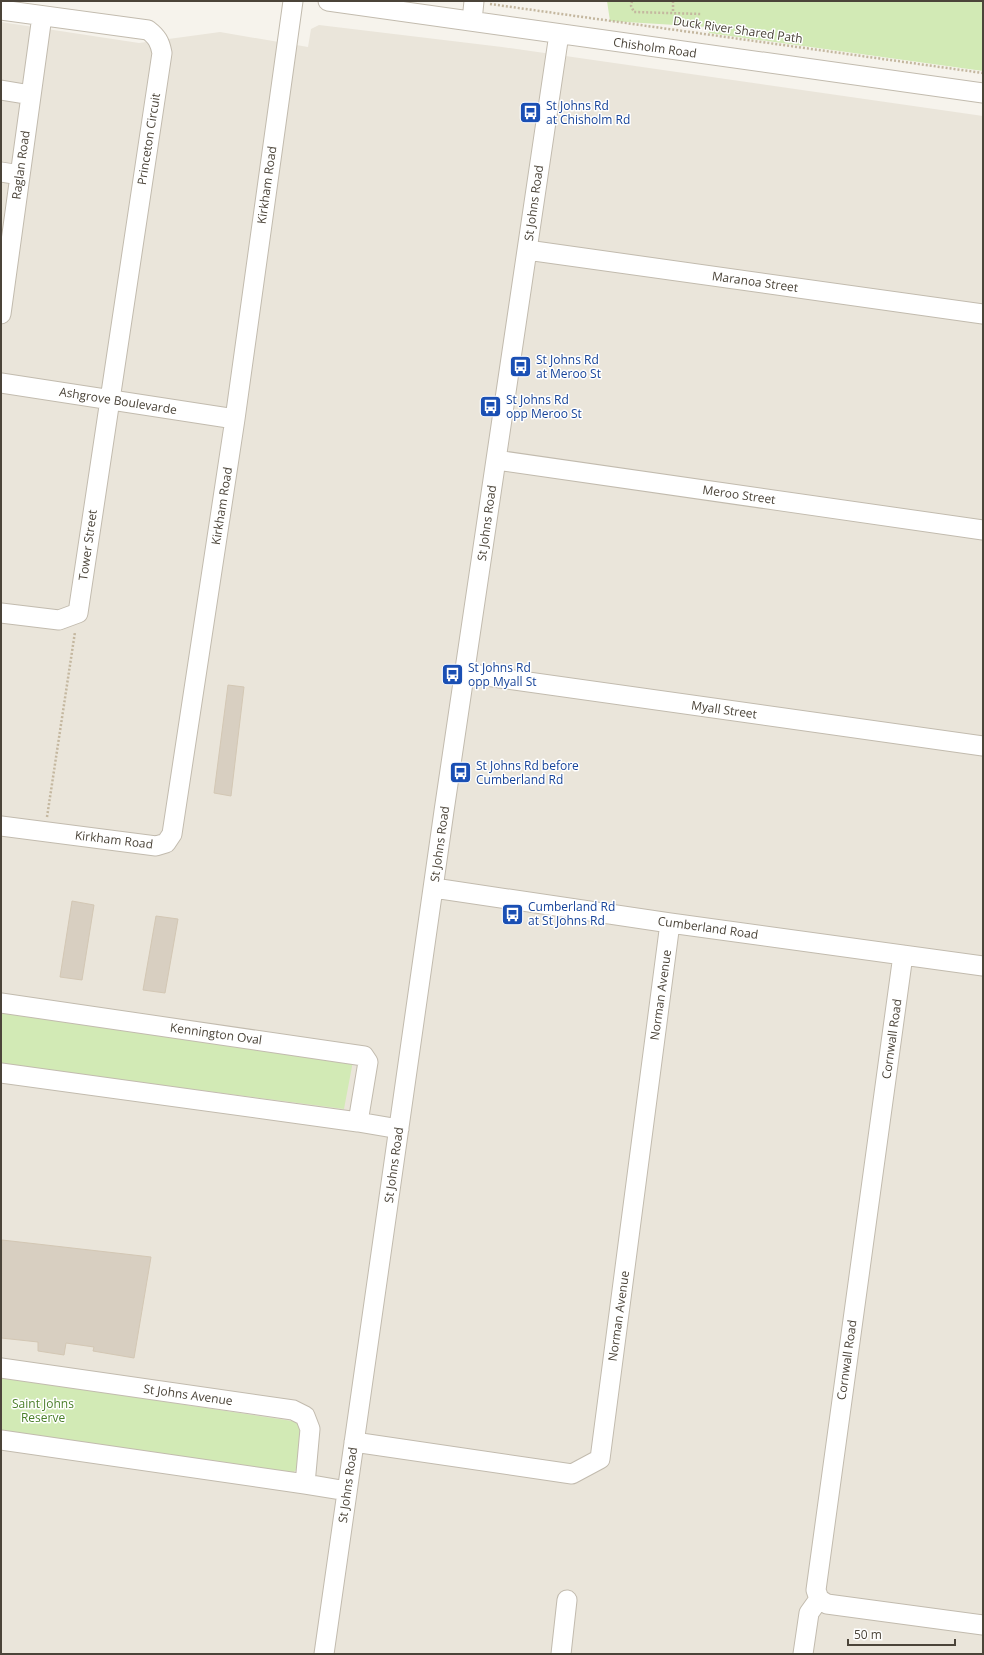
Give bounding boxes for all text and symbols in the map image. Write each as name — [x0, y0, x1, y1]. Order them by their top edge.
street label: Duck River Shared Path — [672, 12, 804, 47]
street label: Chisholm Road — [612, 33, 698, 62]
street label: Princeton Circuit — [133, 92, 164, 186]
place label: St Johns Rd at Chisholm Rd — [546, 97, 630, 128]
bus stop icon: St Johns Rd at Chisholm Rd — [517, 100, 543, 126]
street label: Raglan Road — [7, 129, 34, 200]
street label: Kirkham Road — [253, 145, 280, 225]
street label: St Johns Road — [520, 164, 547, 242]
street label: Maranoa Street — [711, 267, 799, 296]
place label: St Johns Rd at Meroo St — [536, 351, 601, 382]
bus stop icon: St Johns Rd at Meroo St — [507, 354, 533, 380]
street label: Ashgrove Boulevarde — [58, 383, 178, 418]
place label: St Johns Rd opp Meroo St — [506, 391, 582, 422]
bus stop icon: St Johns Rd opp Meroo St — [478, 394, 504, 420]
street label: Kirkham Road — [207, 466, 236, 546]
street label: Meroo Street — [701, 481, 777, 508]
street label: St Johns Road — [473, 484, 500, 562]
street label: Tower Street — [74, 508, 101, 581]
place label: St Johns Rd opp Myall St — [468, 659, 537, 690]
bus stop icon: St Johns Rd opp Myall St — [440, 662, 466, 688]
street label: Myall Street — [690, 696, 758, 723]
place label: St Johns Rd before Cumberland Rd — [476, 757, 579, 788]
bus stop icon: St Johns Rd before Cumberland Rd — [448, 760, 474, 786]
street label: St Johns Road — [426, 805, 453, 883]
street label: Kirkham Road — [74, 826, 154, 853]
place label: Cumberland Rd at St Johns Rd — [528, 898, 615, 929]
bus stop icon: Cumberland Rd at St Johns Rd — [499, 901, 525, 927]
street label: Cumberland Road — [657, 912, 759, 943]
street label: Norman Avenue — [646, 948, 675, 1041]
street label: Cornwall Road — [877, 998, 906, 1080]
street label: Kennington Oval — [169, 1019, 263, 1048]
street label: St Johns Road — [380, 1126, 407, 1204]
street label: Norman Avenue — [604, 1269, 633, 1362]
street label: Cornwall Road — [832, 1319, 861, 1401]
street label: St Johns Avenue — [142, 1380, 234, 1409]
park label: Saint Johns Reserve — [12, 1395, 74, 1426]
street label: St Johns Road — [334, 1446, 361, 1524]
scale bar — [848, 1621, 955, 1647]
text: 50 m — [854, 1626, 882, 1643]

